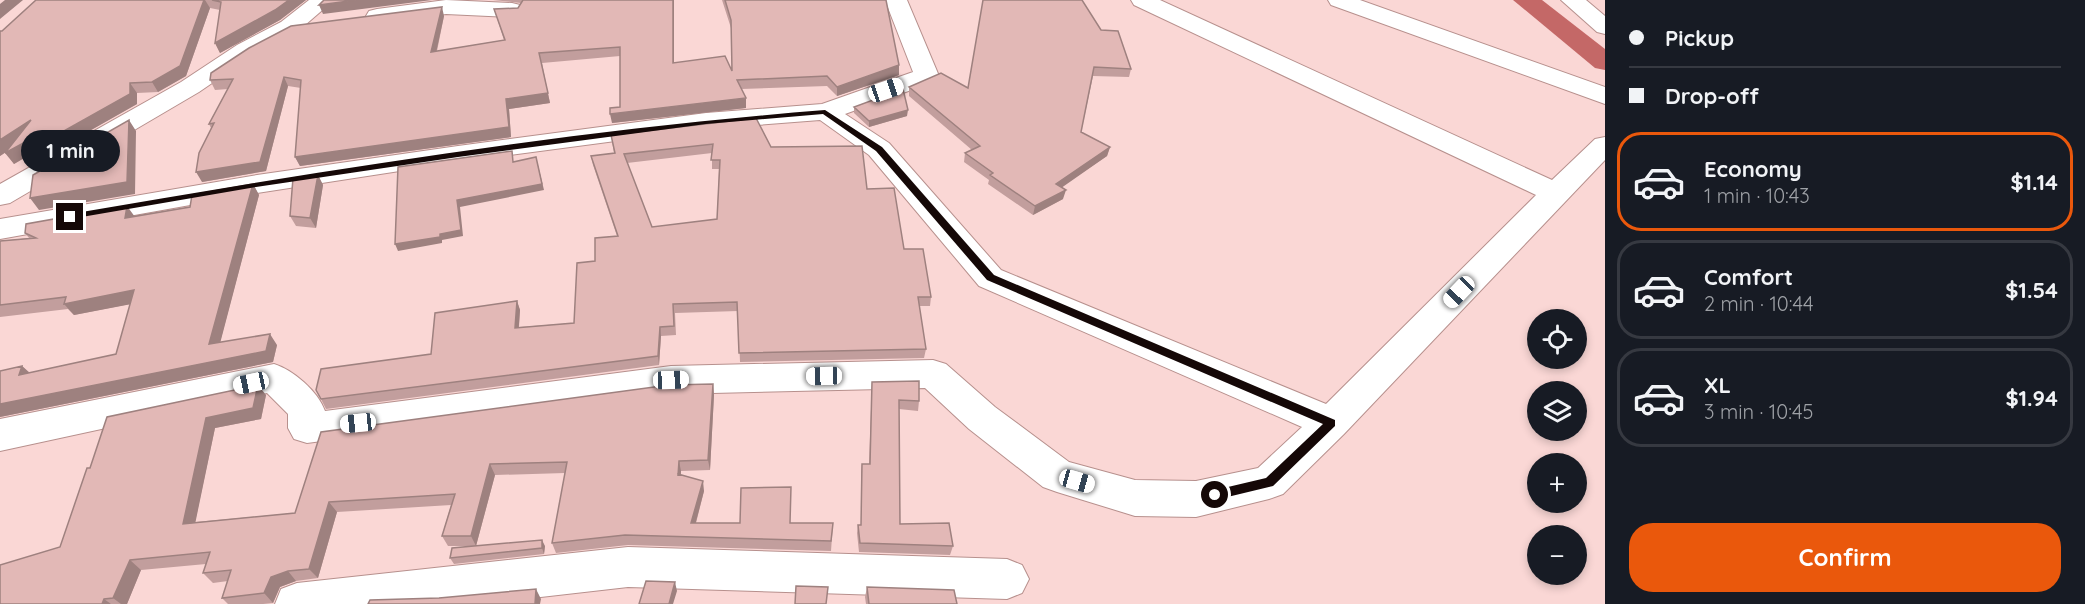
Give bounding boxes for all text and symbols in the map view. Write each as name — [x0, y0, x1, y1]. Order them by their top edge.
text: Pickup — [1665, 24, 1734, 52]
car — [866, 76, 906, 104]
text: Drop-off — [1665, 82, 1759, 110]
callout: 1 min — [20, 130, 119, 172]
text: 1 min — [46, 138, 95, 163]
icon: car — [1632, 155, 1686, 209]
text: Economy — [1704, 155, 1802, 183]
text: $1.14 — [2010, 168, 2058, 196]
text: 1 min · 10:43 — [1704, 183, 1810, 208]
route end — [56, 203, 83, 230]
icon: car — [1632, 263, 1686, 317]
text: Comfort — [1704, 263, 1793, 291]
car — [1440, 273, 1478, 311]
text: $1.54 — [2005, 276, 2058, 304]
text: 2 min · 10:44 — [1704, 291, 1814, 316]
map controls — [1527, 309, 1587, 585]
button: locate — [1527, 309, 1587, 369]
car — [806, 367, 842, 385]
car — [232, 370, 270, 396]
car — [653, 370, 689, 390]
icon: car — [1632, 371, 1686, 425]
text: XL — [1704, 371, 1731, 399]
button: layers — [1527, 381, 1587, 441]
text: $1.94 — [2005, 384, 2058, 412]
text: 3 min · 10:45 — [1704, 399, 1813, 424]
car — [339, 412, 377, 434]
button: + — [1527, 453, 1587, 513]
car — [1057, 467, 1097, 495]
route start — [1201, 481, 1228, 508]
button: Confirm — [1629, 523, 2061, 592]
button: − — [1527, 525, 1587, 585]

